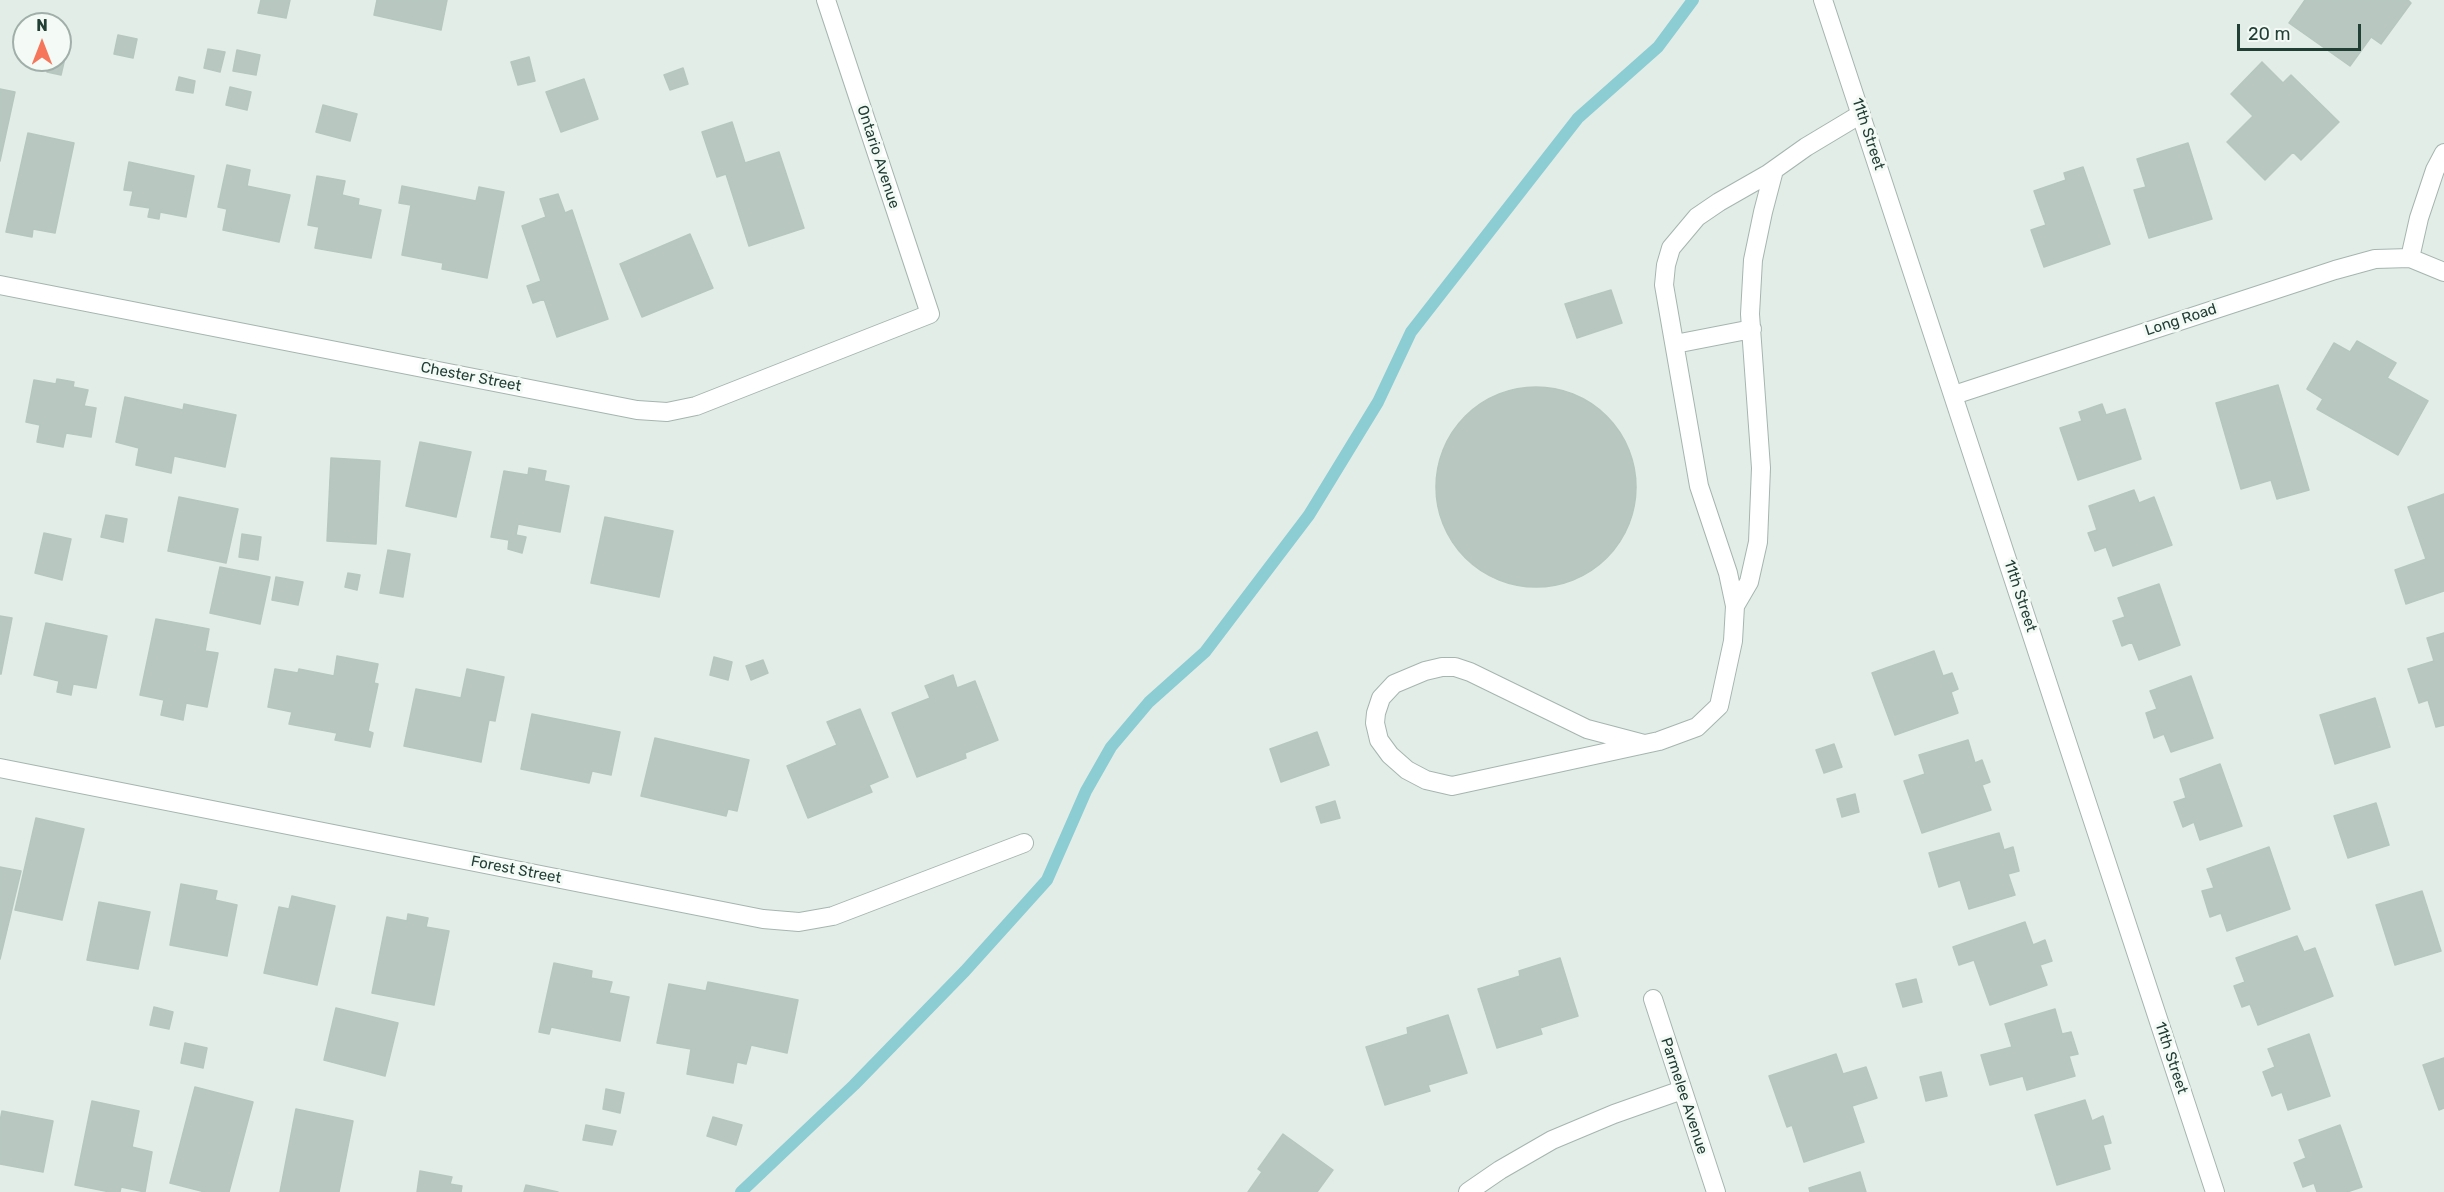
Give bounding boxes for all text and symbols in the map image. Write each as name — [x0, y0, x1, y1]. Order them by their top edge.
north arrow — [12, 12, 72, 72]
scale bar — [2240, 12, 2364, 50]
text: N — [36, 16, 48, 35]
text: 20 m — [2248, 23, 2290, 45]
street label: 11th Street — [1848, 96, 1888, 172]
street label: Ontario Avenue — [853, 103, 903, 211]
street label: Long Road — [2143, 300, 2219, 340]
street label: Chester Street — [419, 358, 523, 396]
street label: 11th Street — [2000, 558, 2040, 634]
street label: Forest Street — [469, 852, 563, 888]
street label: 11th Street — [2151, 1020, 2191, 1096]
street label: Parmelee Avenue — [1657, 1035, 1711, 1157]

